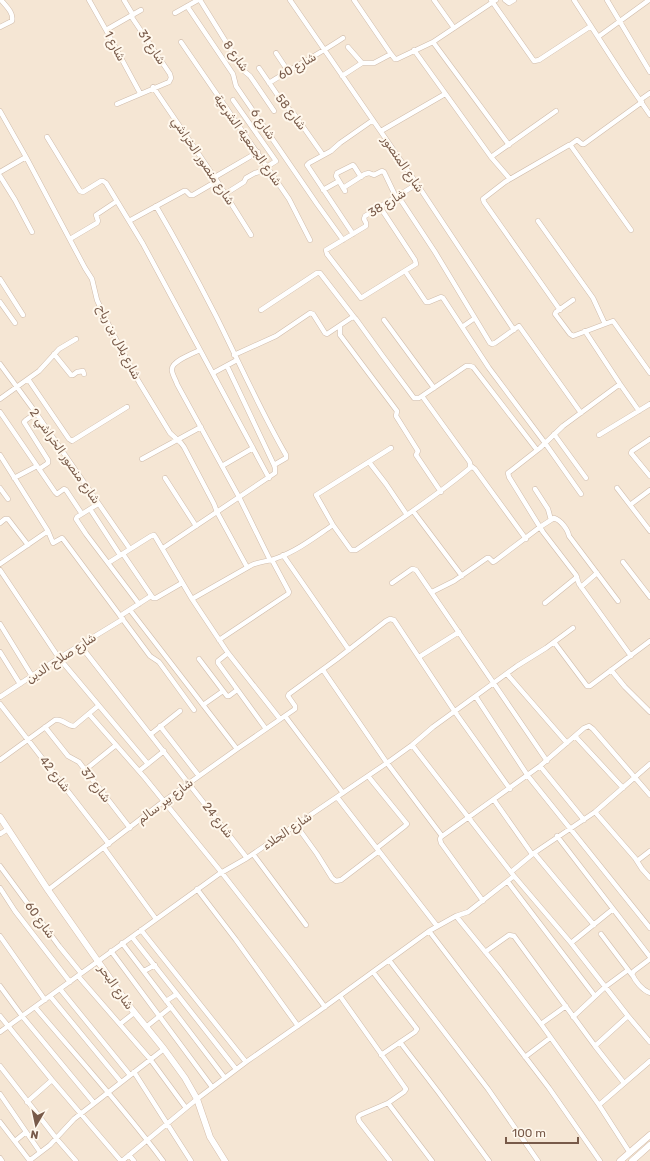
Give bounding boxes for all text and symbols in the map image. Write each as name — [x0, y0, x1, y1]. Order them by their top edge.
street label: شارع 31 — [134, 27, 169, 68]
street label: شارع 1 — [100, 29, 129, 64]
street label: شارع 8 — [219, 38, 252, 75]
street label: شارع 60 — [275, 49, 320, 84]
street label: شارع الجمعية الشرعية — [209, 91, 285, 190]
street label: شارع 58 — [271, 91, 309, 134]
street label: شارع 6 — [246, 106, 278, 143]
street label: شارع منصور الخراشي — [167, 114, 238, 209]
street label: شارع المنصور — [377, 132, 427, 196]
street label: شارع 38 — [366, 186, 410, 222]
street label: شارع بلال بن رباح — [92, 302, 144, 383]
street label: شارع منصور الخراشي 2 — [25, 406, 103, 507]
street label: شارع صلاح الدين — [23, 630, 100, 688]
street label: شارع 42 — [35, 753, 73, 796]
street label: شارع 37 — [77, 765, 114, 806]
street label: شارع بير سالم — [134, 775, 197, 828]
street label: شارع 24 — [198, 799, 236, 842]
street label: شارع الجلاء — [260, 809, 316, 854]
street label: شارع 60 — [20, 899, 58, 942]
street label: شارع البحر — [93, 961, 137, 1013]
north arrow — [16, 1105, 56, 1145]
scale bar — [506, 1119, 578, 1145]
text: 100 m — [512, 1126, 546, 1140]
text: N — [30, 1127, 39, 1141]

